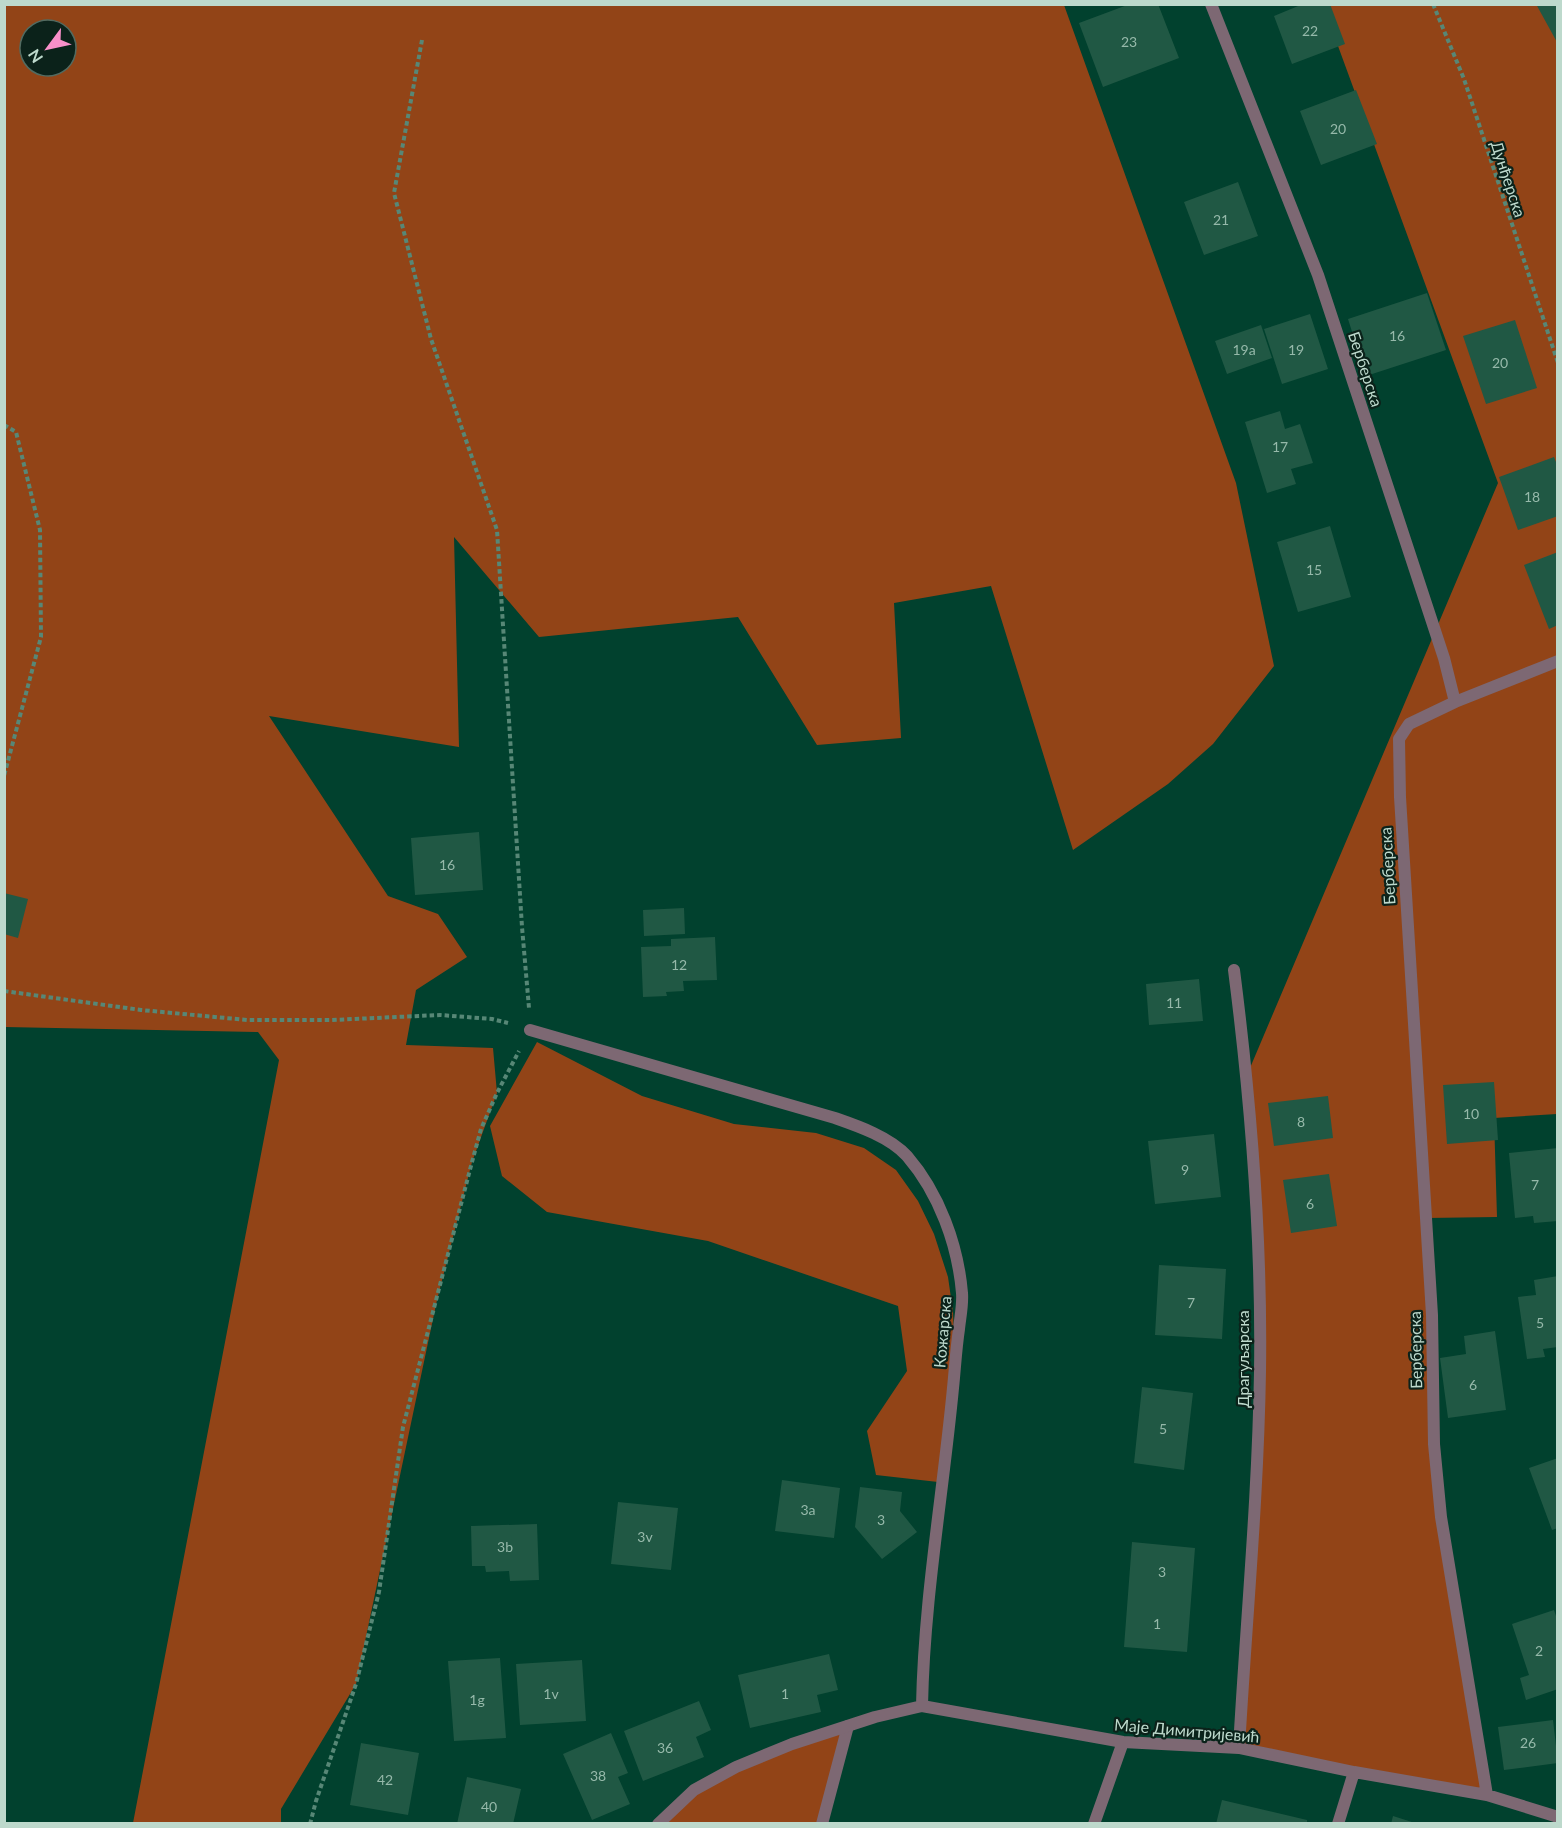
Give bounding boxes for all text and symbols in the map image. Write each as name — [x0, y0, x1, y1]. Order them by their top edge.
north arrow — [18, 18, 78, 78]
house number: 22 — [1302, 22, 1318, 39]
house number: 23 — [1121, 33, 1137, 50]
text: N — [24, 46, 46, 67]
house number: 20 — [1330, 120, 1346, 137]
street label: Дунђерска — [1488, 138, 1530, 220]
house number: 21 — [1213, 211, 1229, 228]
house number: 16 — [1389, 327, 1405, 344]
street label: Берберска — [1345, 329, 1387, 409]
house number: 19a — [1232, 341, 1256, 358]
house number: 19 — [1288, 341, 1304, 358]
house number: 20 — [1492, 354, 1508, 371]
house number: 17 — [1272, 438, 1288, 455]
house number: 18 — [1524, 488, 1540, 505]
house number: 15 — [1306, 561, 1322, 578]
street label: Берберска — [1375, 827, 1399, 905]
house number: 16 — [439, 856, 455, 873]
house number: 12 — [671, 956, 687, 973]
house number: 11 — [1166, 994, 1182, 1011]
house number: 10 — [1463, 1105, 1479, 1122]
house number: 8 — [1297, 1113, 1305, 1130]
house number: 9 — [1181, 1161, 1189, 1178]
house number: 7 — [1531, 1176, 1539, 1193]
house number: 6 — [1306, 1195, 1314, 1212]
house number: 7 — [1187, 1294, 1195, 1311]
street label: Кожарска — [929, 1295, 955, 1369]
street label: Драгуљарска — [1233, 1310, 1252, 1408]
street label: Берберска — [1405, 1311, 1425, 1389]
house number: 5 — [1536, 1314, 1544, 1331]
house number: 6 — [1469, 1376, 1477, 1393]
house number: 5 — [1159, 1420, 1167, 1437]
house number: 3a — [800, 1501, 816, 1518]
house number: 3 — [877, 1511, 885, 1528]
house number: 3v — [637, 1528, 653, 1545]
house number: 3b — [497, 1538, 513, 1555]
house number: 3 — [1158, 1563, 1166, 1580]
house number: 1 — [1153, 1615, 1161, 1632]
house number: 2 — [1535, 1642, 1543, 1659]
house number: 1v — [543, 1685, 559, 1702]
house number: 1 — [781, 1685, 789, 1702]
house number: 1g — [469, 1691, 485, 1708]
street label: Маје Димитријевић — [1114, 1714, 1260, 1746]
house number: 26 — [1520, 1734, 1536, 1751]
house number: 36 — [657, 1739, 673, 1756]
house number: 38 — [590, 1767, 606, 1784]
house number: 42 — [377, 1771, 393, 1788]
house number: 40 — [481, 1798, 497, 1815]

